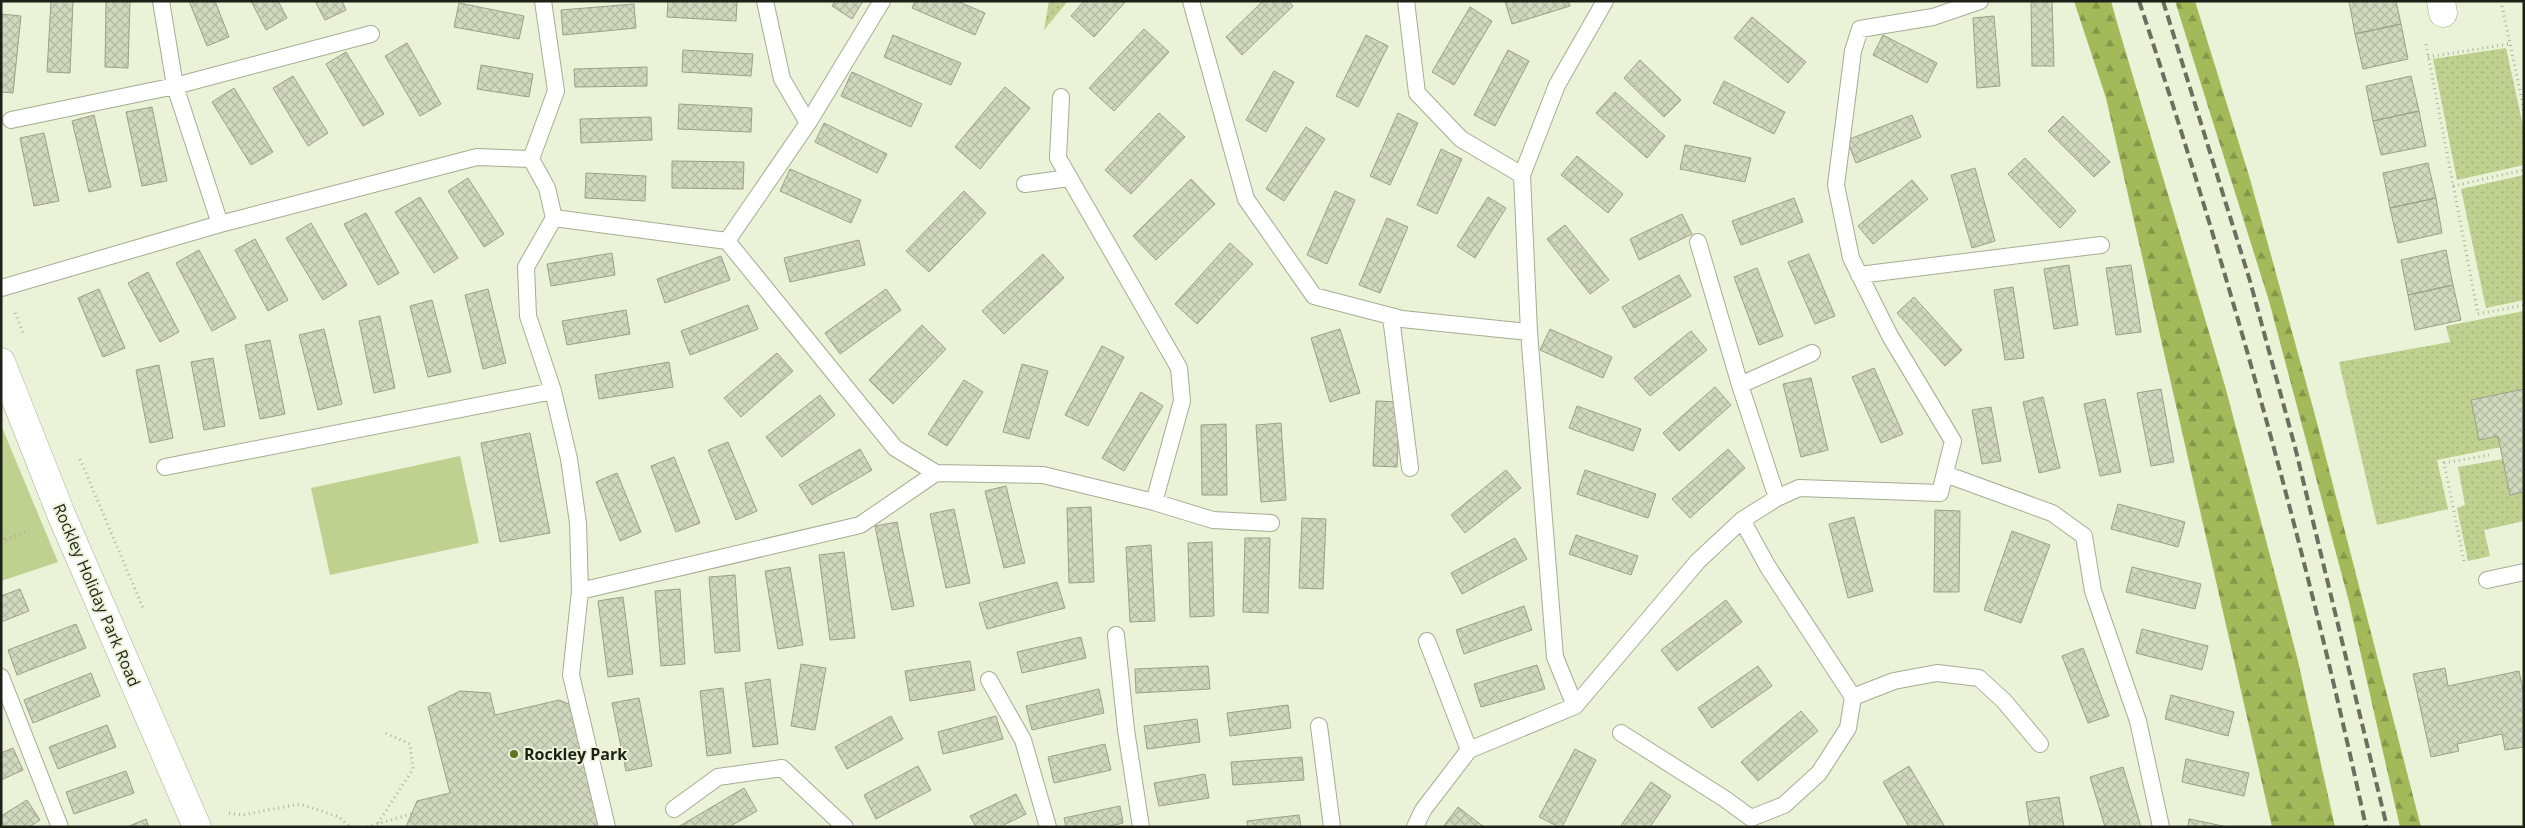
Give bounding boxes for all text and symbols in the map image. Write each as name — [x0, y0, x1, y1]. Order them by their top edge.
street label: Rockley Holiday Park Road — [48, 500, 146, 690]
place label: Rockley Park — [524, 743, 627, 765]
marker: Rockley Park — [508, 748, 520, 760]

